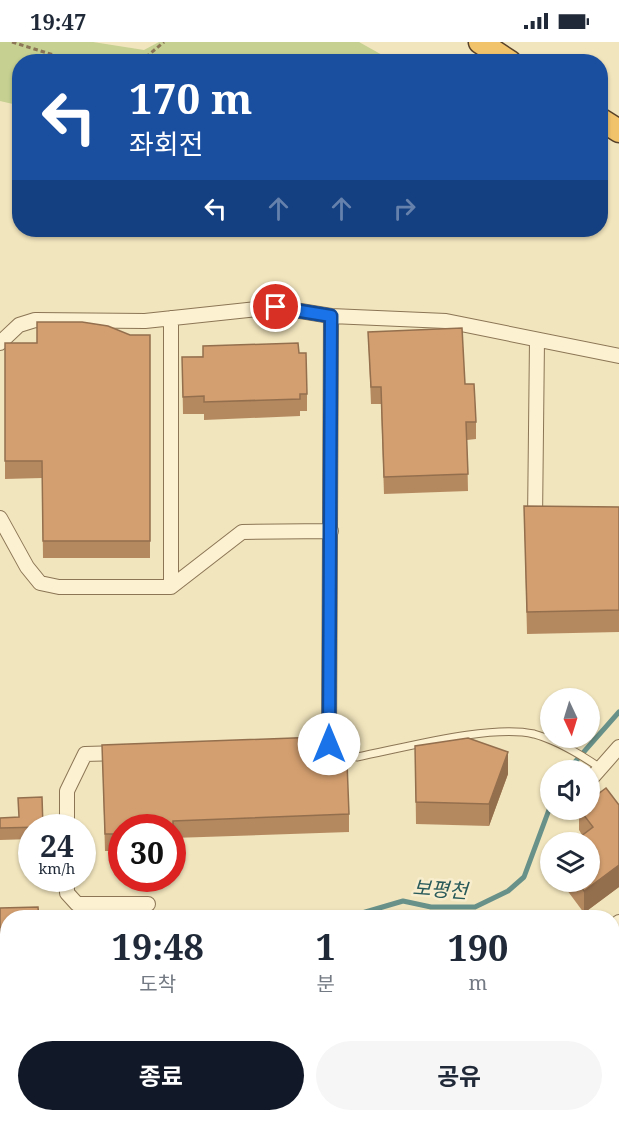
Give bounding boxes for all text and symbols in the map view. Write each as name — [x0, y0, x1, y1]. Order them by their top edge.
text: 19:47 — [30, 6, 86, 36]
text: 170 m — [129, 69, 253, 126]
icon: left — [30, 78, 108, 156]
text: 좌회전 — [129, 125, 204, 162]
icon: left — [199, 192, 232, 225]
icon: ahead — [262, 192, 295, 225]
icon: ahead — [325, 192, 358, 225]
icon: right — [388, 192, 421, 225]
pin — [250, 281, 301, 332]
icon: arrive — [259, 290, 292, 323]
north arrow — [540, 688, 600, 748]
map controls — [540, 688, 600, 892]
position arrow — [297, 712, 361, 776]
button: sound — [540, 760, 600, 820]
speed limit sign: 30 — [108, 814, 186, 892]
text: 24 — [40, 825, 74, 866]
button: layers — [540, 832, 600, 892]
text: km/h — [39, 858, 75, 878]
water label: 보평천 — [412, 874, 471, 905]
text: 19:48 — [112, 922, 204, 971]
text: 1 — [315, 922, 336, 971]
text: 190 — [447, 923, 508, 972]
text: m — [468, 969, 487, 996]
text: 도착 — [139, 970, 176, 997]
text: 분 — [316, 970, 335, 997]
button: 종료 — [18, 1041, 304, 1110]
button: 공유 — [316, 1041, 602, 1110]

